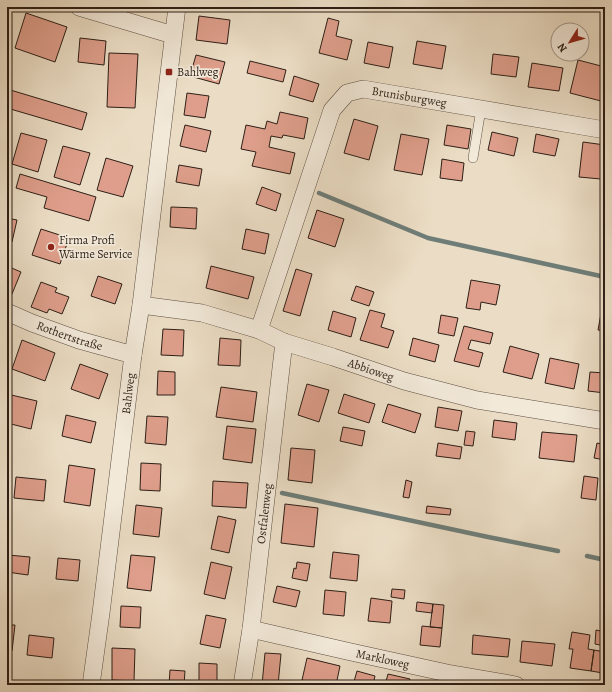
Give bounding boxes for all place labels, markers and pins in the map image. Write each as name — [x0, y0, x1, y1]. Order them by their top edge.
place label: Bahlweg — [177, 64, 219, 80]
marker: Bahlweg — [164, 67, 174, 77]
place label: Firma Profi Wärme Service — [58, 232, 132, 262]
marker: Firma Profi Wärme Service — [46, 242, 56, 252]

